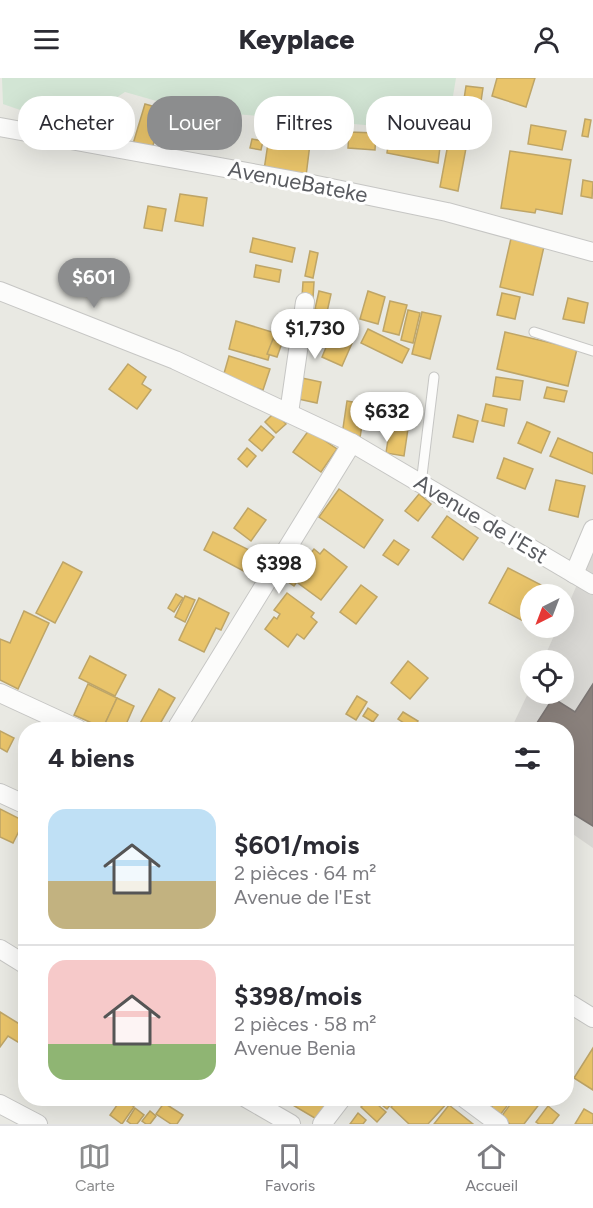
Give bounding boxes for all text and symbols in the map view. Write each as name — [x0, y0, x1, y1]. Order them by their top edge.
icon: menu — [30, 23, 63, 56]
text: Keyplace — [239, 23, 355, 56]
icon: person — [530, 23, 563, 56]
chip: Acheter — [18, 96, 135, 150]
chip: Louer — [147, 96, 242, 150]
chip: Filtres — [254, 96, 354, 150]
chip: Nouveau — [366, 96, 492, 150]
street label: AvenueBateke — [226, 155, 370, 209]
pin: $601 — [58, 258, 130, 309]
text: $601 — [72, 265, 116, 289]
pin: $1,730 — [266, 309, 364, 360]
text: $1,730 — [285, 316, 345, 340]
pin: $632 — [351, 392, 423, 443]
text: $632 — [364, 399, 410, 423]
street label: Avenue de l'Est — [409, 469, 553, 569]
pin: $398 — [243, 544, 315, 595]
text: $398 — [256, 551, 302, 575]
north arrow — [520, 584, 574, 638]
map controls — [520, 584, 574, 704]
button: locate — [520, 650, 574, 704]
text: 4 biens — [48, 742, 134, 774]
icon: filters — [511, 742, 544, 775]
text: $601/mois — [234, 829, 359, 861]
icon: home — [96, 833, 168, 905]
text: 2 pièces · 64 m² — [234, 861, 376, 885]
text: Avenue de l'Est — [234, 885, 371, 909]
text: $398/mois — [234, 980, 362, 1012]
icon: home — [96, 984, 168, 1056]
text: 2 pièces · 58 m² — [234, 1012, 377, 1036]
text: Avenue Benia — [234, 1036, 356, 1060]
tab: Carte — [75, 1140, 115, 1195]
tab: Favoris — [265, 1140, 315, 1195]
tab: Accueil — [465, 1140, 518, 1195]

